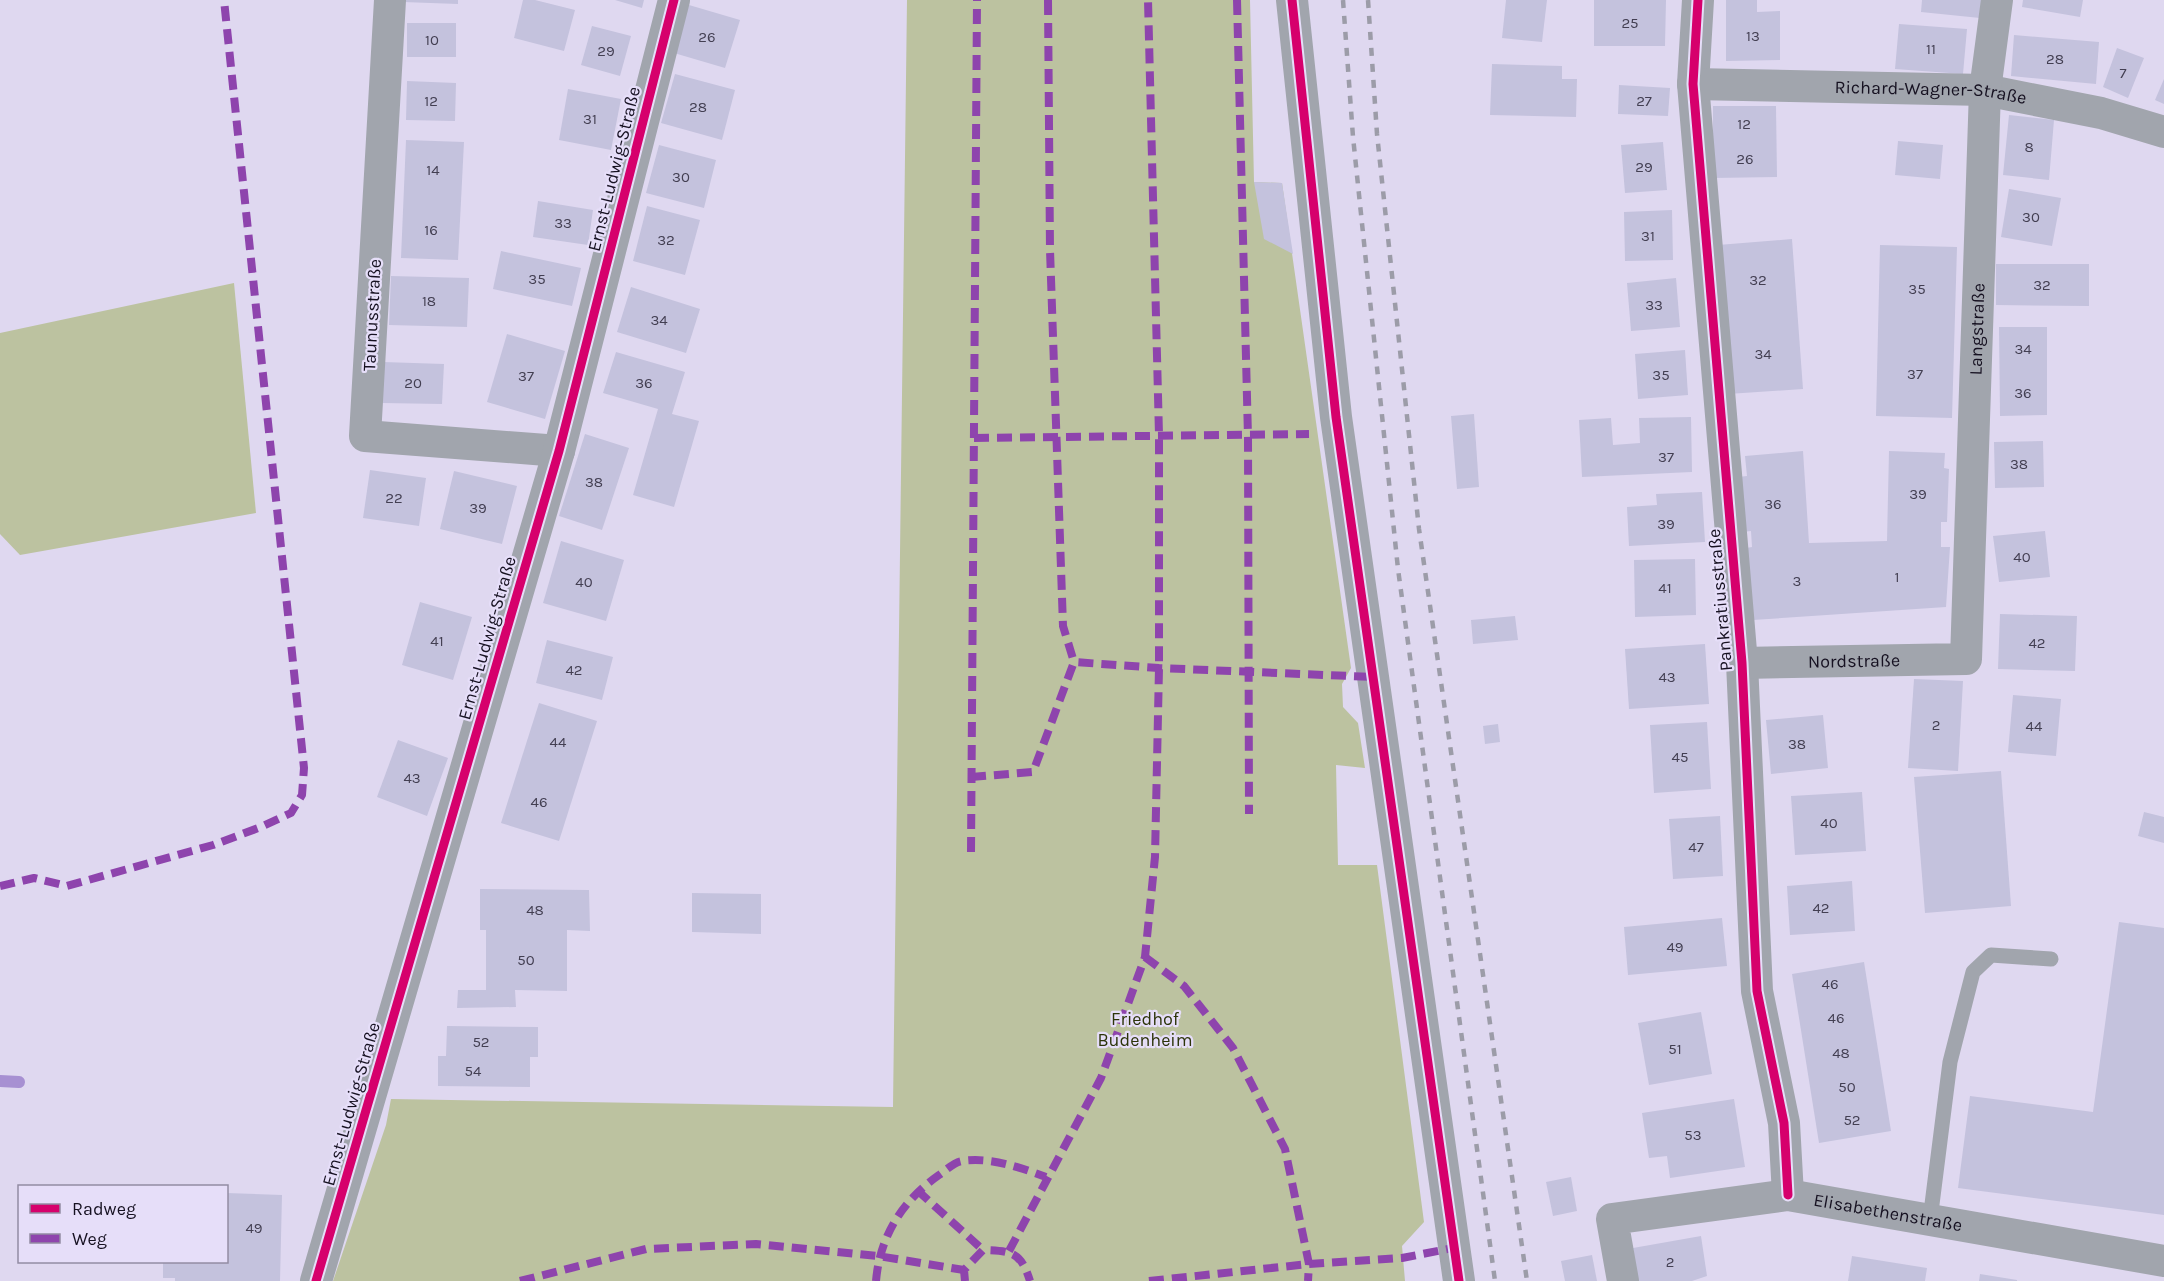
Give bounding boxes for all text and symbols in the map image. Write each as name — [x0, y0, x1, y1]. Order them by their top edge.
house number: 25 — [1621, 14, 1639, 32]
house number: 13 — [1746, 27, 1760, 45]
house number: 26 — [698, 28, 716, 46]
house number: 10 — [425, 31, 439, 49]
house number: 11 — [1926, 40, 1936, 58]
house number: 29 — [597, 42, 615, 60]
house number: 28 — [2046, 50, 2064, 68]
house number: 7 — [2119, 64, 2127, 82]
street label: Richard-Wagner-Straße — [1834, 76, 2029, 109]
street label: Ernst-Ludwig-Straße — [583, 84, 645, 254]
house number: 12 — [424, 92, 438, 110]
house number: 27 — [1636, 92, 1652, 110]
house number: 28 — [689, 98, 707, 116]
house number: 31 — [583, 110, 597, 128]
house number: 12 — [1737, 115, 1751, 133]
house number: 8 — [2024, 138, 2034, 156]
house number: 26 — [1736, 150, 1754, 168]
house number: 29 — [1635, 158, 1653, 176]
house number: 14 — [426, 161, 440, 179]
house number: 30 — [672, 168, 690, 186]
house number: 30 — [2022, 208, 2040, 226]
house number: 33 — [554, 214, 572, 232]
house number: 16 — [424, 221, 438, 239]
house number: 31 — [1641, 227, 1655, 245]
house number: 32 — [657, 231, 675, 249]
street label: Taunusstraße — [358, 258, 386, 372]
house number: 35 — [528, 270, 546, 288]
house number: 32 — [1749, 271, 1767, 289]
house number: 32 — [2033, 276, 2051, 294]
house number: 35 — [1908, 280, 1926, 298]
street label: Langstraße — [1964, 283, 1990, 376]
house number: 18 — [422, 292, 436, 310]
house number: 33 — [1645, 296, 1663, 314]
house number: 34 — [650, 311, 668, 329]
house number: 34 — [2014, 340, 2032, 358]
house number: 34 — [1754, 345, 1772, 363]
house number: 37 — [1907, 365, 1923, 383]
house number: 35 — [1652, 366, 1670, 384]
house number: 37 — [518, 367, 534, 385]
house number: 20 — [404, 374, 422, 392]
house number: 36 — [635, 374, 653, 392]
house number: 36 — [2014, 384, 2032, 402]
house number: 37 — [1658, 448, 1674, 466]
house number: 38 — [2010, 455, 2028, 473]
house number: 38 — [585, 473, 603, 491]
house number: 39 — [1909, 485, 1927, 503]
house number: 22 — [385, 489, 403, 507]
house number: 36 — [1764, 495, 1782, 513]
house number: 39 — [469, 499, 487, 517]
house number: 39 — [1657, 515, 1675, 533]
street label: Pankratiusstraße — [1703, 528, 1737, 672]
house number: 40 — [2013, 548, 2031, 566]
street label: Ernst-Ludwig-Straße — [453, 554, 521, 722]
house number: 1 — [1895, 568, 1899, 586]
house number: 3 — [1793, 572, 1801, 590]
house number: 40 — [575, 573, 593, 591]
house number: 41 — [1658, 579, 1672, 597]
house number: 41 — [430, 632, 444, 650]
house number: 42 — [2028, 634, 2046, 652]
street label: Nordstraße — [1808, 649, 1900, 673]
house number: 42 — [565, 661, 583, 679]
house number: 43 — [1658, 668, 1676, 686]
house number: 2 — [1932, 716, 1940, 734]
house number: 44 — [2026, 717, 2043, 735]
house number: 44 — [550, 733, 567, 751]
house number: 38 — [1788, 735, 1806, 753]
house number: 45 — [1672, 748, 1688, 766]
house number: 43 — [403, 769, 421, 787]
house number: 46 — [531, 793, 547, 811]
house number: 40 — [1820, 814, 1838, 832]
house number: 47 — [1688, 838, 1704, 856]
house number: 42 — [1812, 899, 1830, 917]
house number: 48 — [526, 901, 544, 919]
house number: 49 — [1666, 938, 1684, 956]
house number: 50 — [517, 951, 535, 969]
house number: 46 — [1822, 975, 1838, 993]
park label: Friedhof Budenheim — [1097, 1008, 1193, 1051]
house number: 46 — [1828, 1009, 1844, 1027]
street label: Ernst-Ludwig-Straße — [317, 1020, 385, 1188]
house number: 52 — [472, 1033, 490, 1051]
house number: 51 — [1668, 1040, 1682, 1058]
house number: 48 — [1832, 1044, 1850, 1062]
house number: 54 — [465, 1062, 482, 1080]
house number: 50 — [1838, 1078, 1856, 1096]
house number: 52 — [1843, 1111, 1861, 1129]
house number: 53 — [1684, 1126, 1702, 1144]
legend — [18, 1185, 228, 1263]
street label: Elisabethenstraße — [1812, 1189, 1964, 1236]
text: Radweg — [72, 1198, 136, 1220]
house number: 49 — [245, 1219, 263, 1237]
text: Weg — [72, 1228, 107, 1250]
house number: 2 — [1666, 1253, 1674, 1271]

